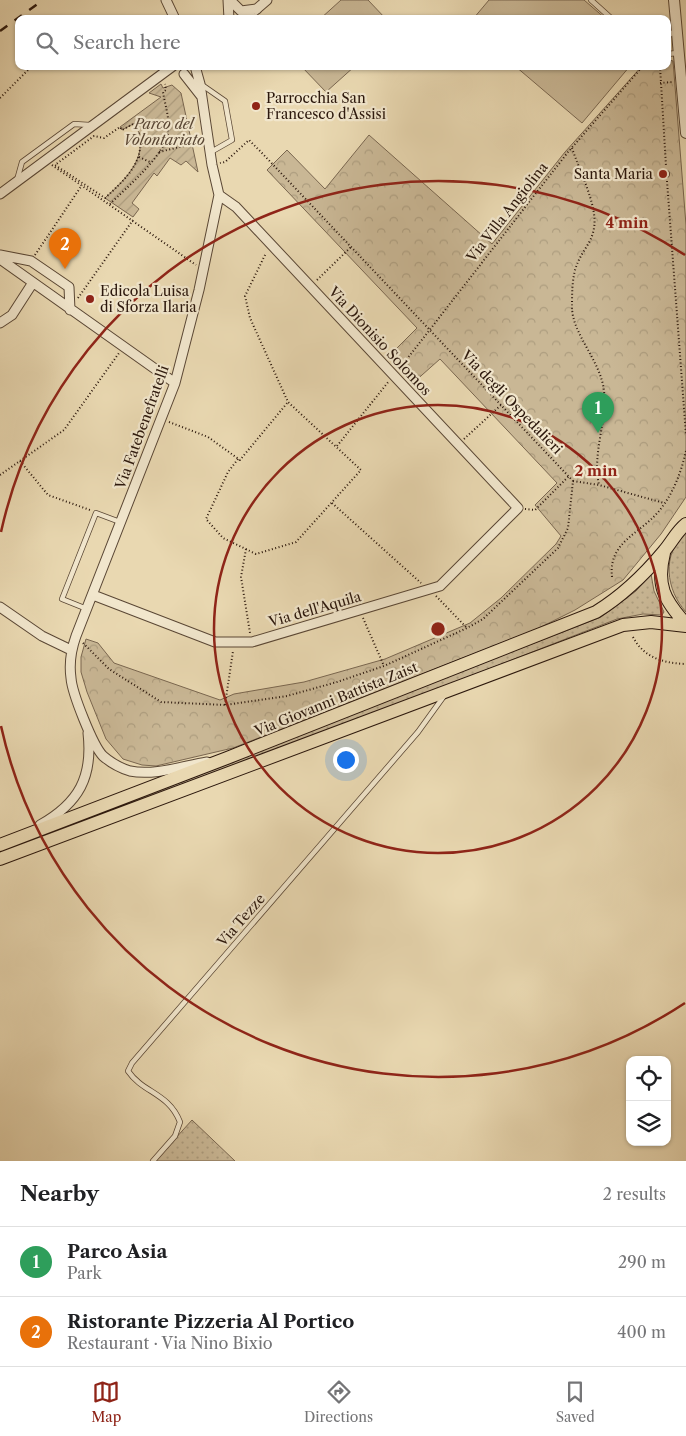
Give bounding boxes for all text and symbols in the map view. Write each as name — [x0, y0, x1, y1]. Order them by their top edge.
search box — [15, 15, 671, 70]
icon: search — [33, 29, 61, 57]
text: Search here — [73, 31, 181, 54]
place label: Parrocchia San Francesco d'Assisi — [266, 89, 386, 123]
marker: Parrocchia San Francesco d'Assisi — [250, 100, 262, 112]
park label: Parco del Volontariato — [123, 115, 205, 149]
street label: Via Villa Angiolina — [462, 158, 552, 266]
place label: Santa Maria — [574, 165, 654, 183]
marker: Santa Maria — [657, 168, 669, 180]
text: 4 min — [605, 213, 649, 232]
pin: 2 — [49, 228, 81, 269]
place label: Edicola Luisa di Sforza Ilaria — [100, 282, 197, 316]
street label: Via Dionisio Solomos — [324, 282, 435, 399]
marker: Edicola Luisa di Sforza Ilaria — [84, 293, 96, 305]
street label: Via degli Ospedalieri — [457, 345, 566, 458]
street label: Via Fatebenefratelli — [111, 363, 173, 492]
pin: 1 — [582, 392, 614, 433]
text: 2 min — [574, 461, 618, 480]
street label: Via dell'Aquila — [266, 587, 364, 631]
centre of rings — [429, 620, 447, 638]
street label: Via Giovanni Battista Zaist — [251, 658, 420, 740]
your location — [333, 747, 359, 773]
street label: Via Tezze — [212, 890, 269, 951]
map controls — [626, 1056, 671, 1146]
button: locate — [626, 1056, 671, 1101]
button: layers — [626, 1101, 671, 1146]
text: Nearby — [20, 1181, 99, 1206]
text: 2 results — [603, 1184, 666, 1204]
text: Parco Asia — [67, 1240, 168, 1263]
text: 1 — [32, 1252, 40, 1272]
text: 290 m — [618, 1252, 666, 1272]
text: Park — [67, 1263, 102, 1283]
text: Ristorante Pizzeria Al Portico — [67, 1310, 354, 1333]
text: 2 — [31, 1322, 41, 1342]
text: 400 m — [617, 1322, 666, 1342]
text: Restaurant · Via Nino Bixio — [67, 1333, 273, 1353]
tab: Map — [91, 1378, 121, 1426]
tab: Directions — [304, 1378, 373, 1426]
tab: Saved — [556, 1378, 595, 1426]

